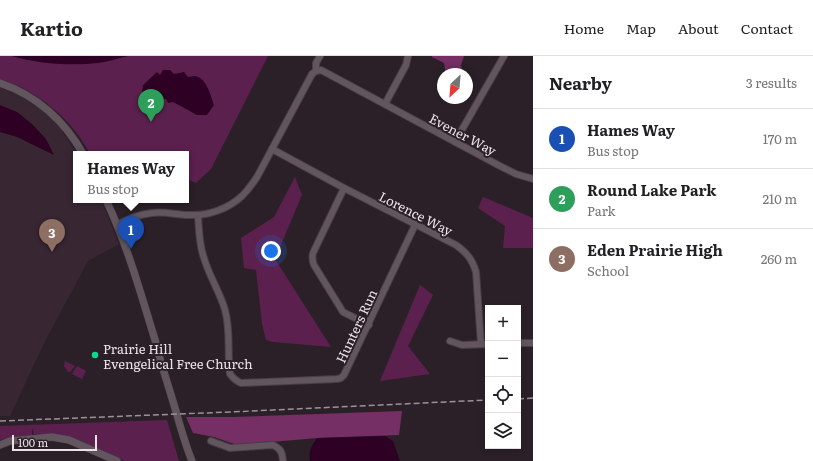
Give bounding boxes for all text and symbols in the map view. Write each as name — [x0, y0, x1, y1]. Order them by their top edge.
text: Kartio — [20, 14, 83, 42]
text: Home — [564, 18, 604, 38]
text: Map — [626, 18, 656, 38]
text: About — [678, 18, 719, 38]
text: Contact — [741, 18, 793, 38]
north arrow — [437, 68, 473, 104]
text: Nearby — [549, 70, 612, 95]
text: 3 results — [746, 73, 797, 92]
pin: 2 — [138, 89, 164, 122]
street label: Evener Way — [426, 108, 500, 160]
text: Hames Way — [587, 118, 675, 141]
text: 1 — [559, 129, 565, 148]
text: 170 m — [763, 129, 797, 148]
text: Bus stop — [587, 141, 639, 160]
popup — [73, 151, 189, 203]
text: Hames Way — [87, 156, 175, 179]
text: Round Lake Park — [587, 178, 716, 201]
text: Bus stop — [87, 179, 139, 198]
street label: Lorence Way — [376, 186, 457, 240]
text: 2 — [559, 189, 565, 208]
text: 210 m — [762, 189, 797, 208]
text: Park — [587, 201, 616, 220]
pin: 1 — [118, 216, 144, 249]
pin: 3 — [39, 219, 65, 252]
text: Eden Prairie High — [587, 238, 723, 261]
your location — [261, 241, 281, 261]
text: 3 — [558, 249, 566, 268]
text: 260 m — [761, 249, 797, 268]
text: School — [587, 261, 629, 280]
street label: Hunters Run — [331, 286, 382, 366]
map controls — [485, 305, 521, 449]
button: + — [485, 305, 521, 341]
place label: Prairie Hill Evengelical Free Church — [103, 339, 253, 373]
button: − — [485, 341, 521, 377]
marker: Prairie Hill Evengelical Free Church — [90, 350, 100, 360]
button: locate — [485, 377, 521, 413]
button: layers — [485, 413, 521, 449]
scale bar — [12, 433, 97, 452]
text: 100 m — [18, 434, 48, 450]

